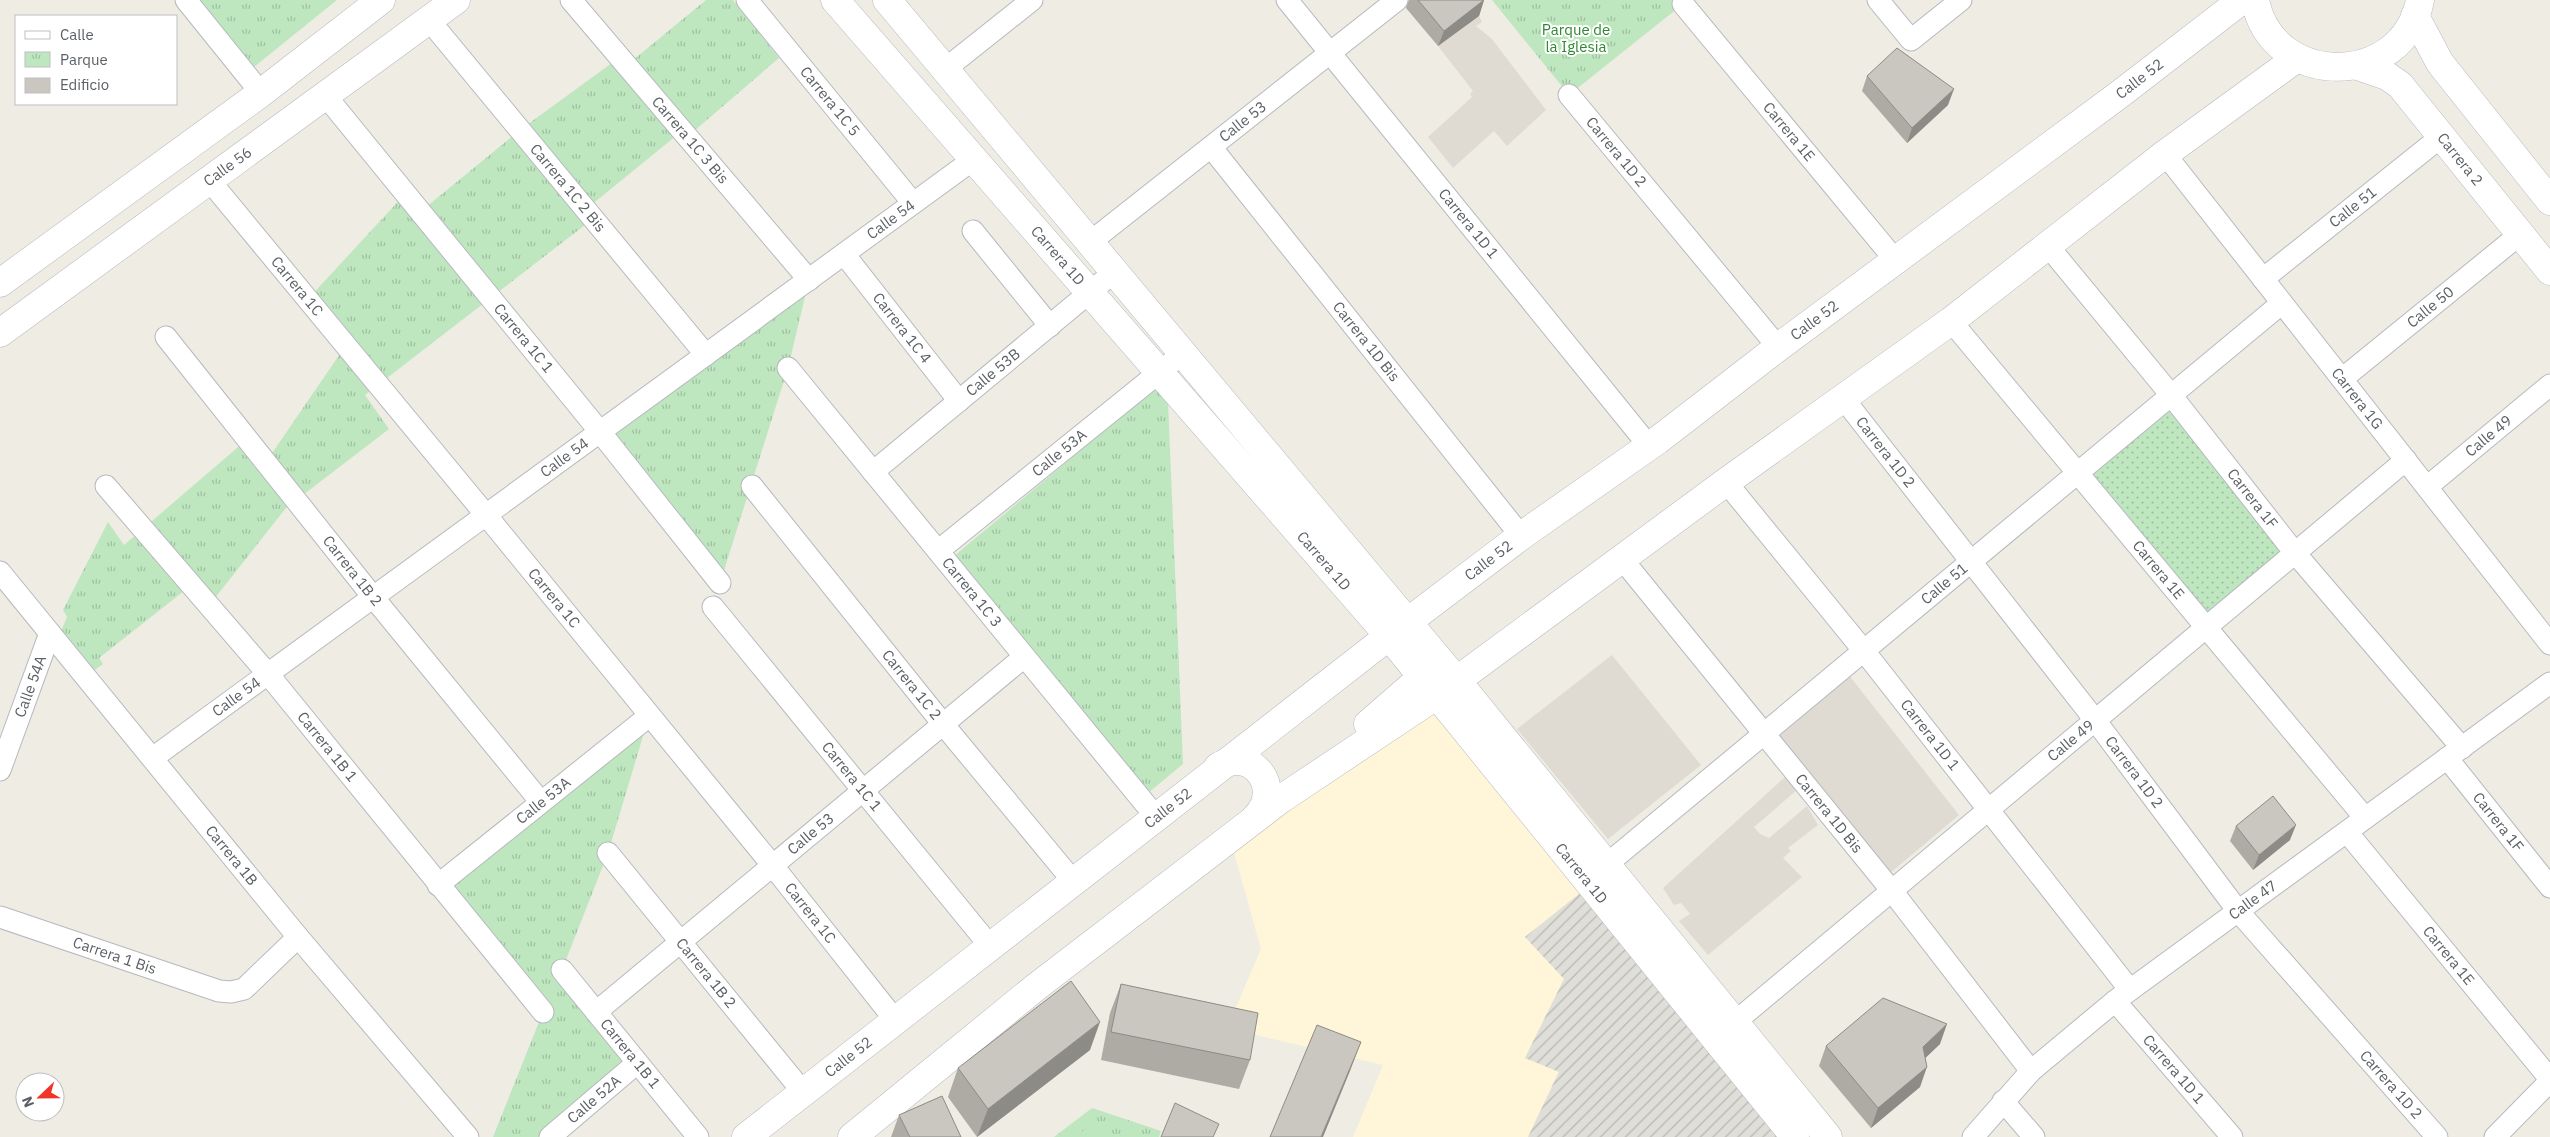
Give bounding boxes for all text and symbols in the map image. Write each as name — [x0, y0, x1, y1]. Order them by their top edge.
legend — [15, 15, 178, 105]
park label: Parque de la Iglesia — [1542, 20, 1610, 56]
text: Calle — [60, 25, 94, 44]
text: Parque — [60, 50, 108, 69]
street label: Calle 52 — [2112, 54, 2167, 103]
street label: Carrera 1C 5 — [796, 62, 864, 140]
text: Edificio — [60, 75, 109, 94]
street label: Carrera 1C 3 Bis — [648, 92, 733, 188]
street label: Calle 53 — [1215, 97, 1270, 146]
street label: Carrera 1E — [1759, 98, 1819, 165]
street label: Carrera 1D 2 — [1582, 113, 1651, 191]
street label: Carrera 2 — [2433, 129, 2487, 189]
street label: Carrera 1C 2 Bis — [526, 140, 610, 236]
street label: Calle 56 — [200, 142, 255, 190]
street label: Calle 51 — [2325, 182, 2380, 232]
street label: Carrera 1D 1 — [1435, 184, 1503, 262]
street label: Calle 54 — [863, 195, 919, 243]
street label: Carrera 1D — [1027, 222, 1089, 289]
street label: Carrera 1C — [267, 252, 328, 320]
street label: Calle 50 — [2403, 282, 2458, 331]
street label: Carrera 1C 4 — [869, 289, 936, 367]
street label: Calle 52 — [1786, 296, 1842, 344]
street label: Carrera 1D Bis — [1329, 298, 1404, 385]
street label: Carrera 1C 1 — [490, 299, 558, 377]
street label: Calle 53B — [962, 344, 1024, 400]
street label: Carrera 1G — [2328, 364, 2388, 433]
street label: Calle 49 — [2461, 411, 2516, 461]
street label: Carrera 1D 2 — [1852, 413, 1920, 491]
street label: Calle 53A — [1028, 425, 1091, 480]
street label: Calle 54 — [536, 433, 592, 481]
street label: Carrera 1F — [2223, 465, 2282, 532]
street label: Carrera 1D — [1293, 527, 1355, 594]
street label: Carrera 1B 2 — [319, 531, 387, 610]
street label: Calle 52 — [1460, 536, 1516, 584]
street label: Carrera 1E — [2129, 536, 2189, 603]
street label: Carrera 1C 3 — [938, 553, 1006, 631]
street label: Calle 51 — [1917, 558, 1971, 608]
street label: Carrera 1C — [524, 564, 584, 632]
street label: Carrera 1C 2 — [878, 646, 946, 723]
street label: Calle 54A — [10, 652, 50, 720]
street label: Calle 54 — [208, 673, 264, 720]
street label: Carrera 1D 1 — [1897, 695, 1964, 774]
street label: Carrera 1B 1 — [293, 708, 362, 785]
street label: Calle 49 — [2043, 715, 2098, 765]
street label: Carrera 1D 2 — [2101, 732, 2168, 812]
street label: Carrera 1C 1 — [818, 738, 886, 815]
street label: Carrera 1D Bis — [1791, 770, 1867, 857]
street label: Calle 53A — [512, 772, 575, 828]
street label: Calle 52 — [1140, 783, 1195, 832]
street label: Carrera 1F — [2469, 788, 2528, 855]
street label: Calle 53 — [783, 809, 838, 858]
street label: Carrera 1B — [202, 821, 262, 889]
street label: Carrera 1D — [1552, 839, 1612, 907]
street label: Calle 47 — [2225, 876, 2281, 924]
street label: Carrera 1C — [781, 879, 840, 947]
street label: Carrera 1E — [2419, 922, 2479, 989]
street label: Carrera 1 Bis — [71, 932, 159, 978]
street label: Carrera 1B 2 — [672, 934, 741, 1012]
street label: Carrera 1B 1 — [596, 1014, 665, 1092]
street label: Carrera 1D 1 — [2139, 1030, 2209, 1107]
street label: Calle 52 — [821, 1032, 876, 1081]
street label: Carrera 1D 2 — [2356, 1046, 2427, 1123]
street label: Calle 52A — [563, 1071, 625, 1127]
north arrow — [15, 1072, 65, 1122]
text: N — [18, 1094, 38, 1110]

